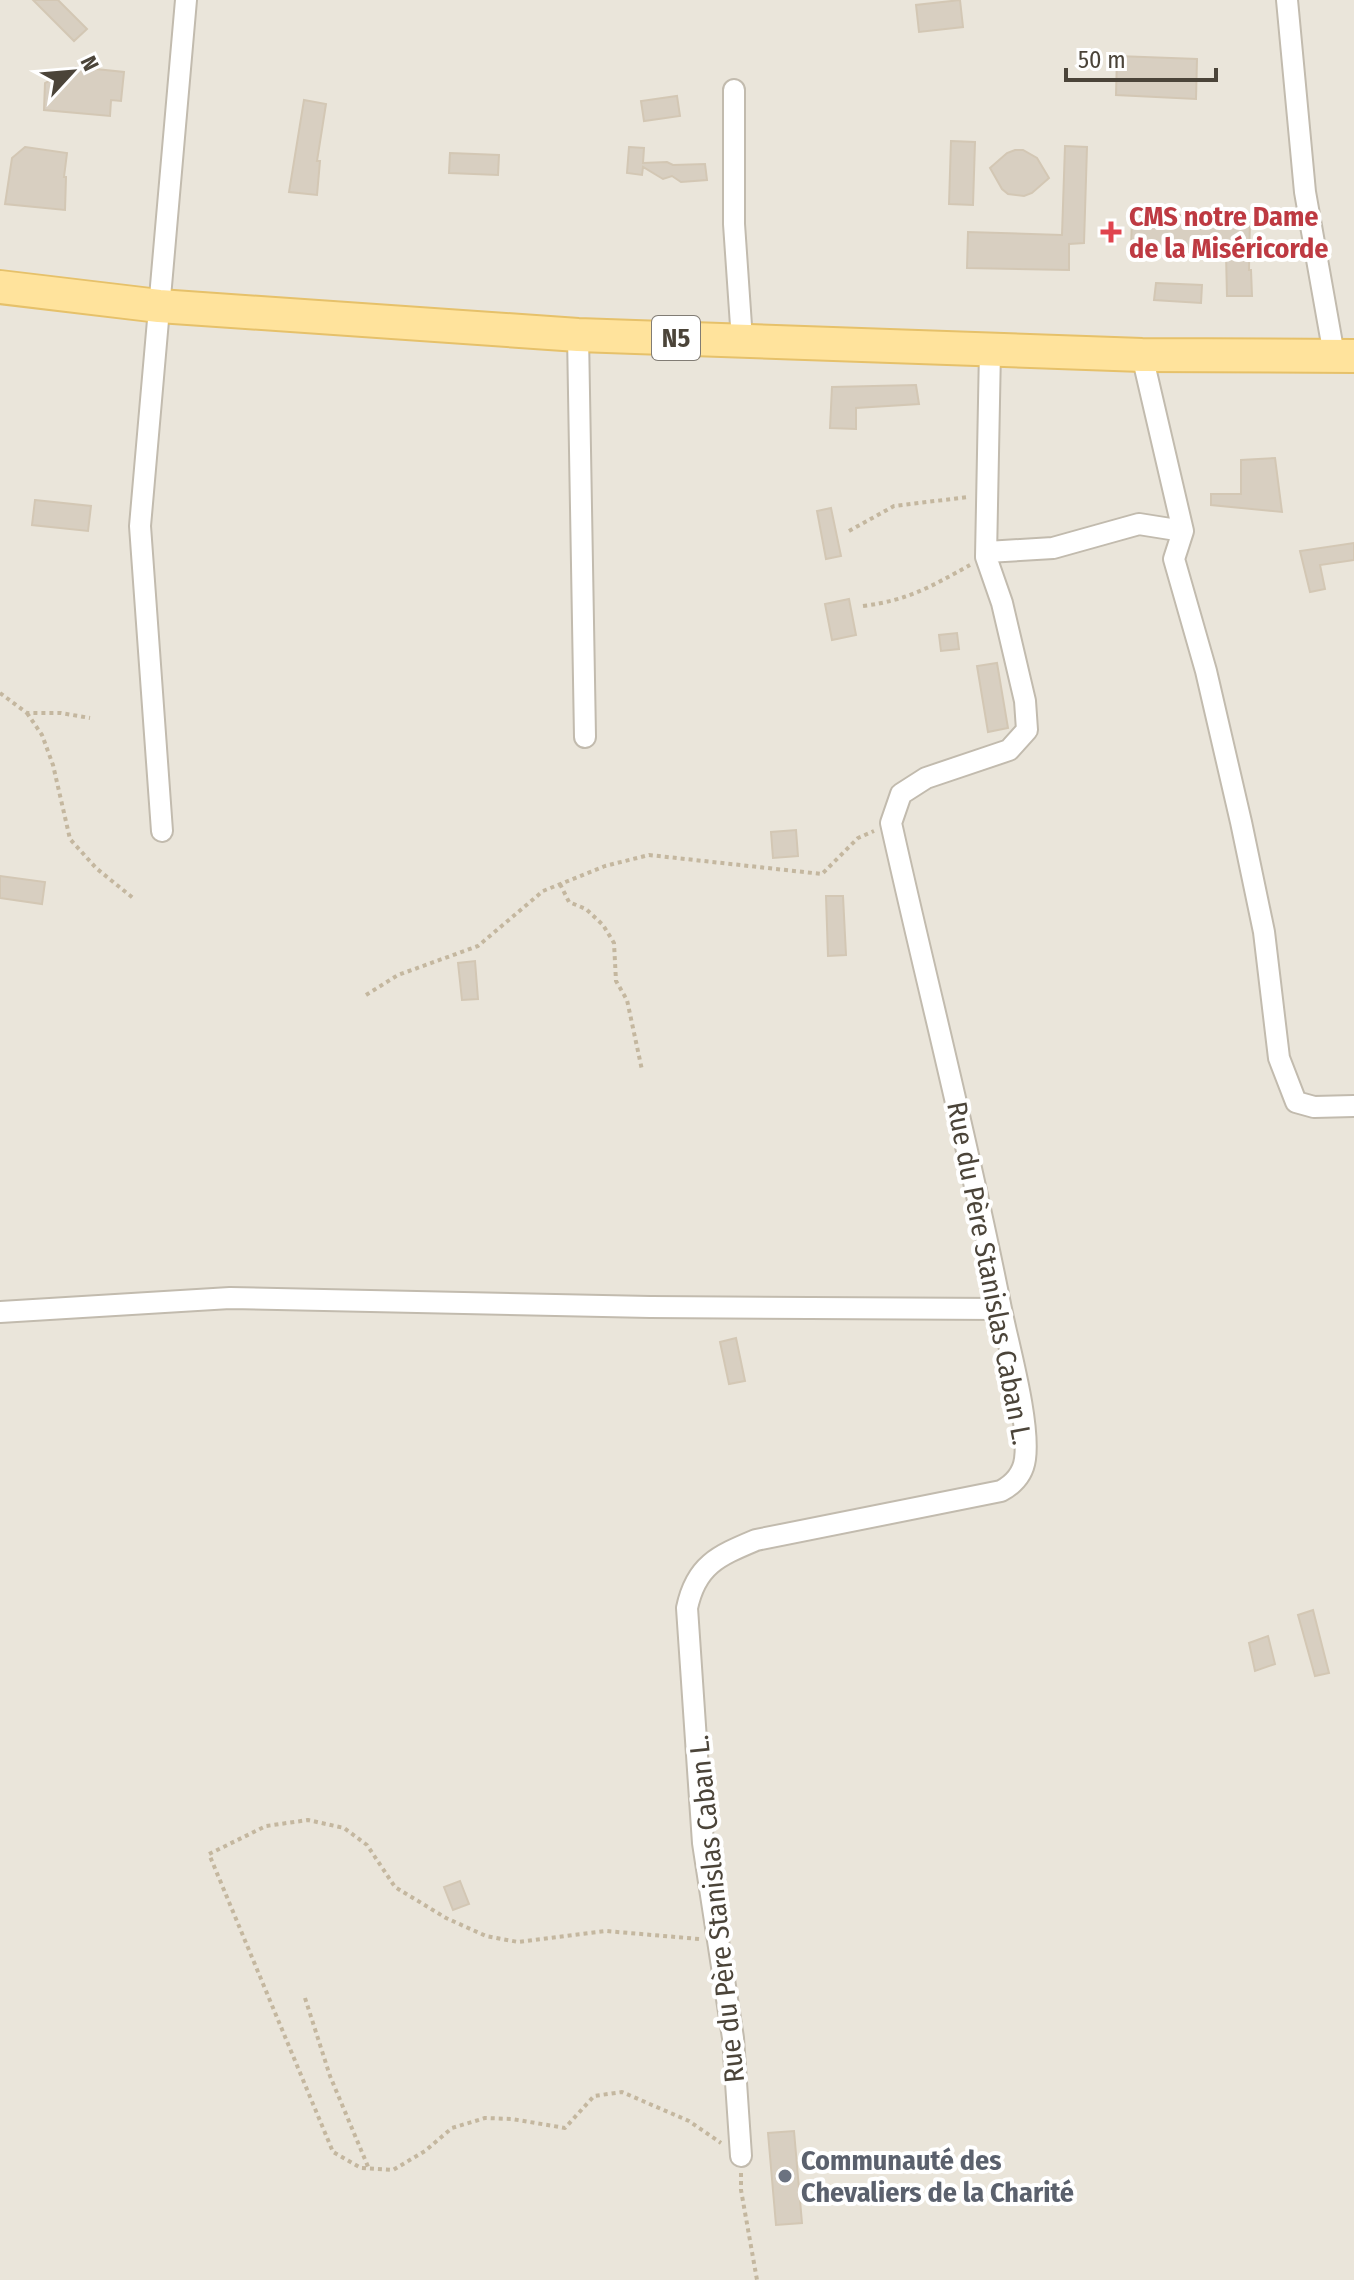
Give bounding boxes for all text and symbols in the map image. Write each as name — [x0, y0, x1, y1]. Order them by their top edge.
north arrow — [32, 32, 112, 112]
scale bar — [1066, 32, 1216, 82]
text: 50 m — [1078, 46, 1126, 74]
text: N — [75, 52, 105, 75]
place label: CMS notre Dame de la Miséricorde — [1129, 200, 1328, 265]
marker: CMS notre Dame de la Miséricorde — [1100, 221, 1122, 243]
road number: N5 — [652, 316, 700, 360]
street label: Rue du Père Stanislas Caban L. — [940, 1099, 1039, 1448]
street label: Rue du Père Stanislas Caban L. — [682, 1734, 751, 2084]
place label: Communauté des Chevaliers de la Charité — [801, 2144, 1074, 2209]
marker: Communauté des Chevaliers de la Charité — [776, 2167, 794, 2185]

